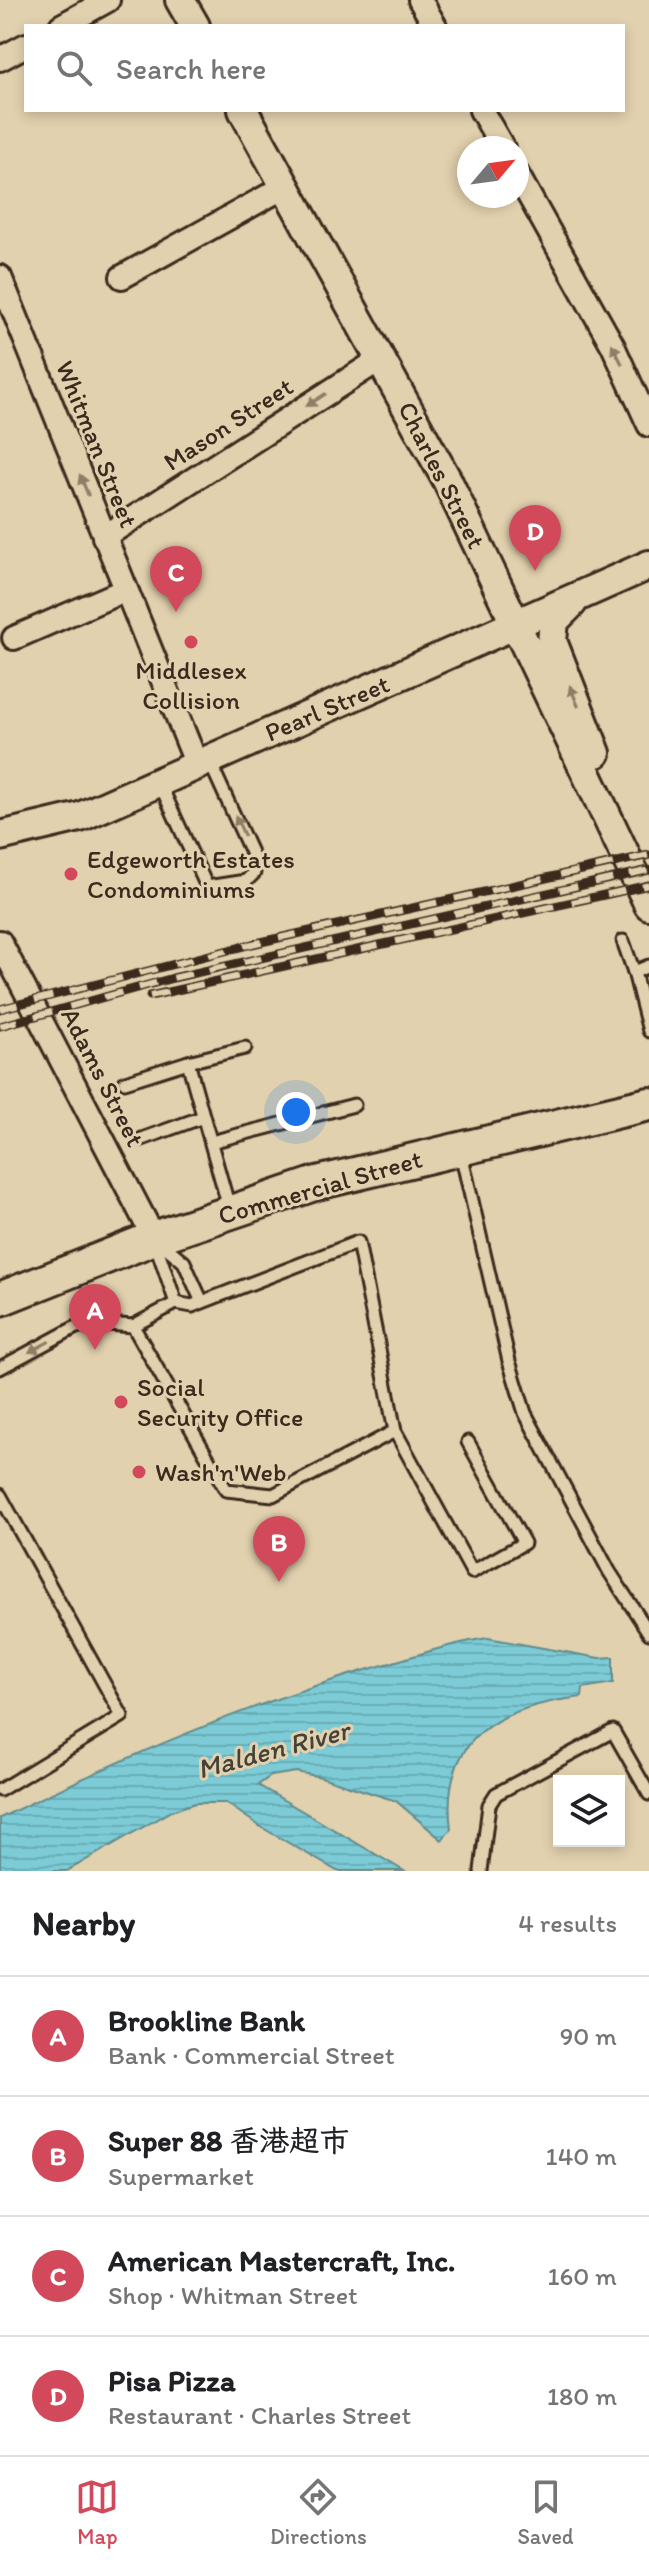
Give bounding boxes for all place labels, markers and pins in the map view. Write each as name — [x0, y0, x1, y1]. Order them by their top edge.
pin: D — [509, 505, 561, 571]
pin: C — [150, 546, 202, 612]
marker: Middlesex Collision — [182, 633, 200, 651]
place label: Middlesex Collision — [135, 654, 247, 716]
place label: Edgeworth Estates Condominiums — [87, 843, 295, 905]
marker: Edgeworth Estates Condominiums — [62, 865, 80, 883]
pin: A — [69, 1284, 121, 1350]
place label: Social Security Office — [137, 1371, 303, 1433]
marker: Social Security Office — [112, 1393, 130, 1411]
place label: Wash'n'Web — [155, 1456, 286, 1488]
marker: Wash'n'Web — [130, 1463, 148, 1481]
pin: B — [253, 1516, 305, 1582]

